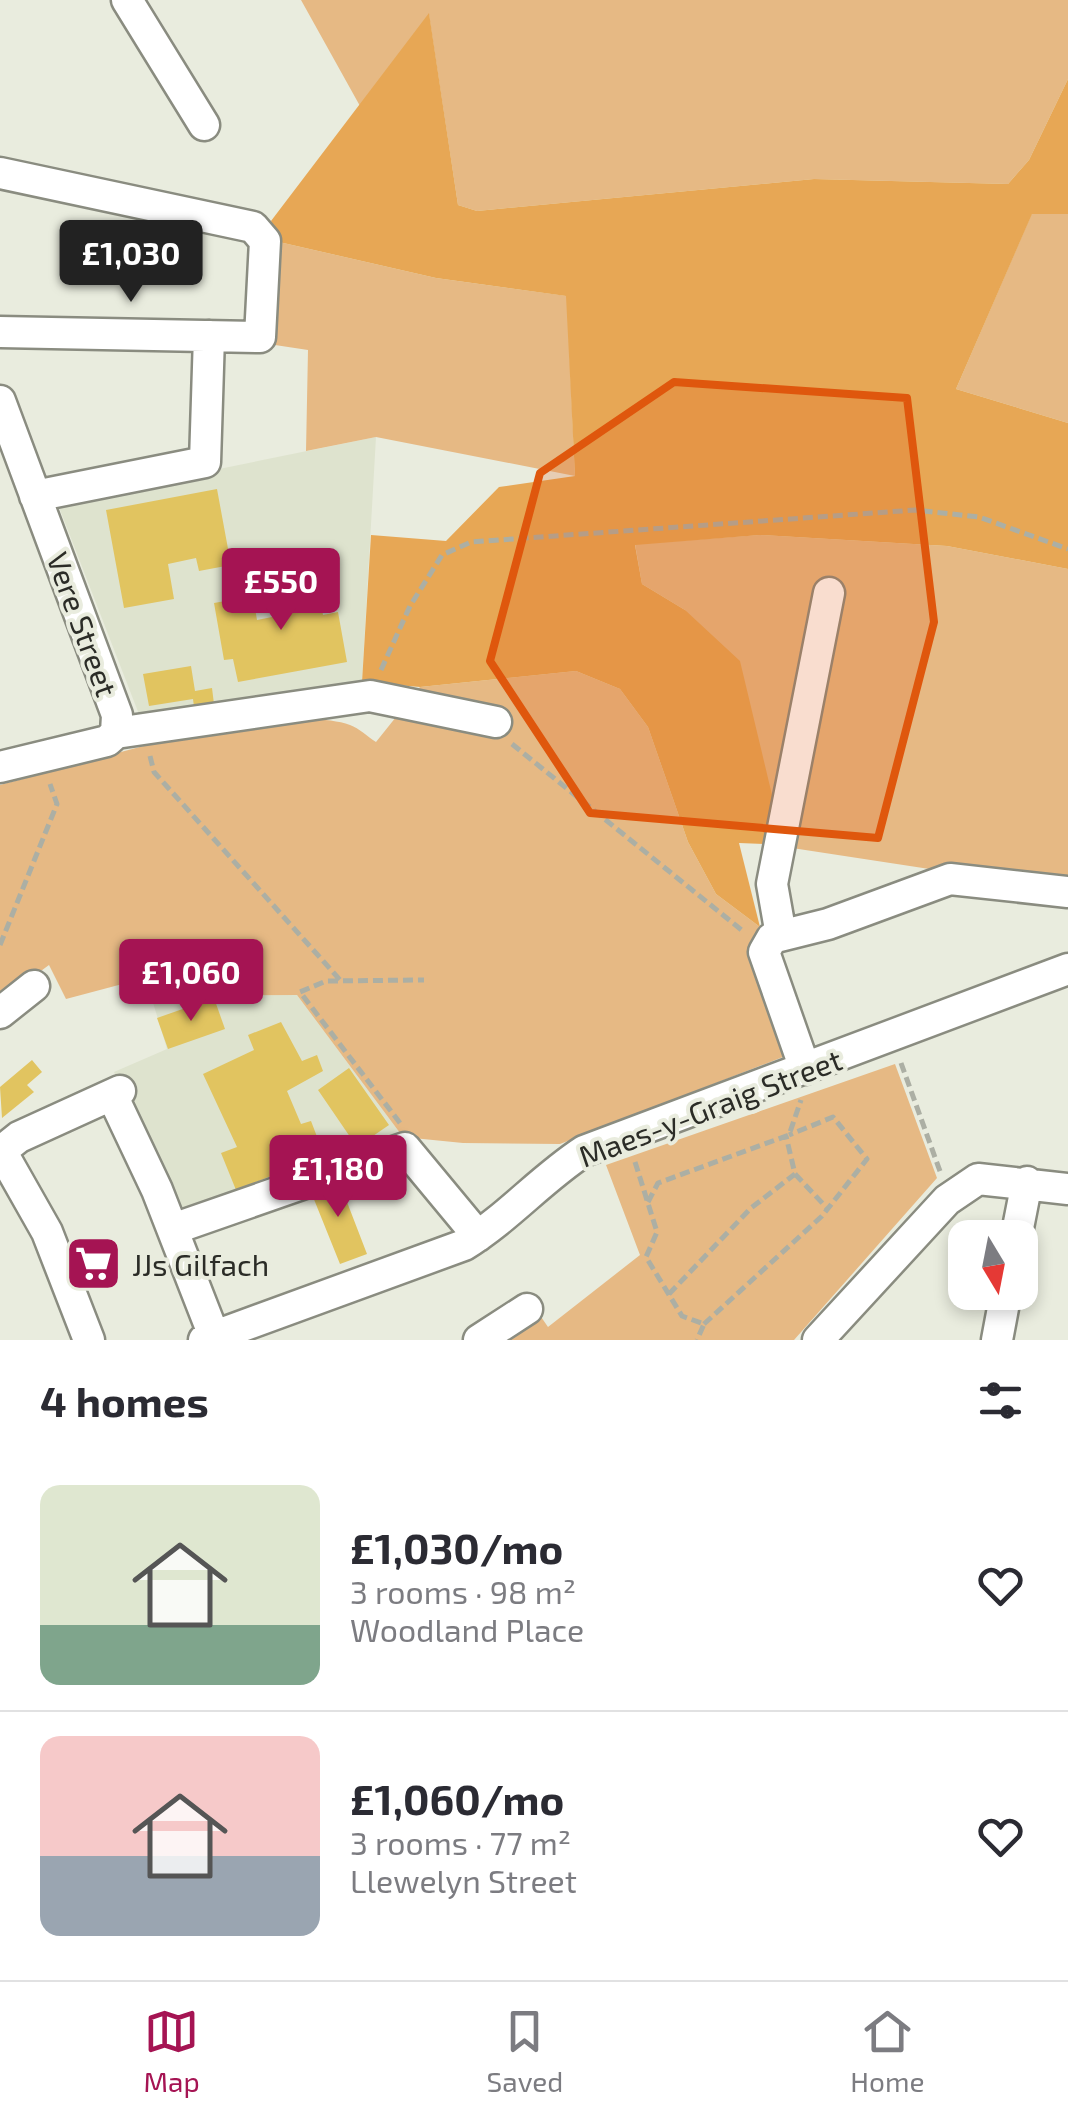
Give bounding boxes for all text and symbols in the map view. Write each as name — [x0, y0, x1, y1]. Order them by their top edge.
pin: £1,030 — [50, 220, 212, 305]
text: £1,030 — [82, 233, 180, 271]
street label: Vere Street — [40, 547, 126, 701]
pin: £550 — [222, 548, 340, 633]
text: £550 — [244, 561, 318, 599]
pin: £1,060 — [110, 939, 272, 1024]
text: £1,060 — [141, 952, 241, 990]
street label: Maes-y-Graig Street — [574, 1040, 846, 1174]
pin: £1,180 — [257, 1135, 419, 1220]
text: £1,180 — [292, 1148, 384, 1186]
north arrow — [948, 1220, 1038, 1310]
map controls — [948, 1220, 1038, 1310]
supermarket icon: JJs Gilfach — [63, 1234, 123, 1294]
place label: JJs Gilfach — [132, 1246, 269, 1282]
icon: filters — [973, 1373, 1028, 1428]
text: 4 homes — [40, 1375, 209, 1425]
text: £1,030/mo — [350, 1522, 563, 1572]
icon: home — [120, 1525, 240, 1645]
icon: heart — [973, 1558, 1028, 1613]
text: 3 rooms · 98 m² — [350, 1572, 576, 1610]
text: Woodland Place — [350, 1610, 584, 1648]
text: £1,060/mo — [350, 1773, 564, 1823]
icon: home — [120, 1776, 240, 1896]
icon: heart — [973, 1809, 1028, 1864]
text: 3 rooms · 77 m² — [350, 1823, 571, 1861]
text: Llewelyn Street — [350, 1861, 577, 1899]
tab: Map — [143, 2004, 200, 2098]
tab: Saved — [487, 2004, 563, 2098]
tab: Home — [850, 2004, 925, 2098]

